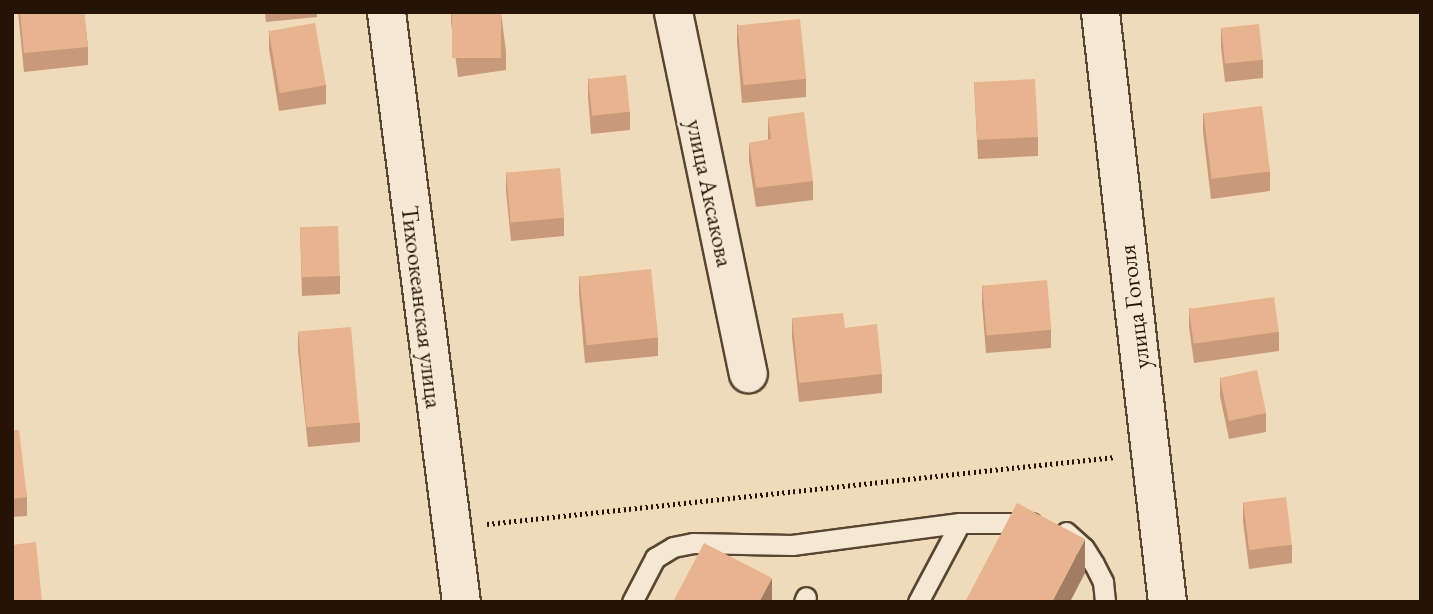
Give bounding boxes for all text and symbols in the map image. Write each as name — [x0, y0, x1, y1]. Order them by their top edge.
street label: улица Аксакова — [680, 117, 740, 269]
street label: Тихоокеанская улица — [395, 204, 449, 410]
street label: улица Гоголя — [1112, 243, 1156, 371]

